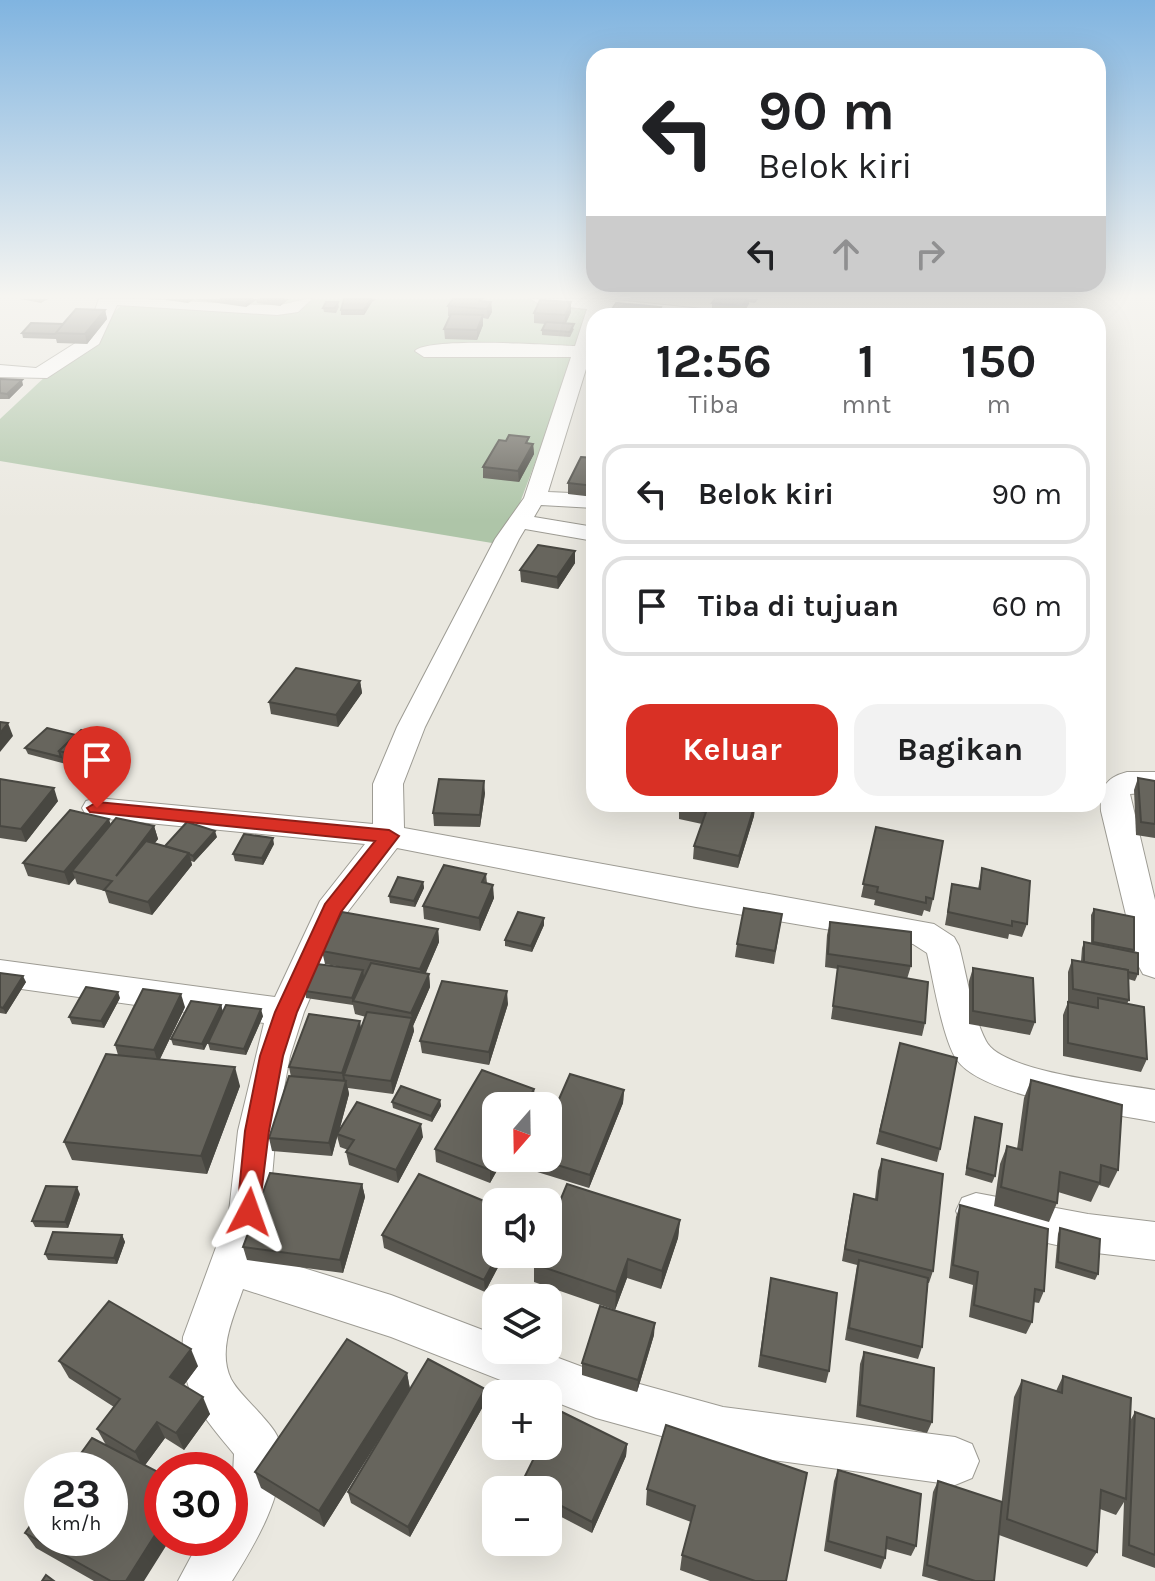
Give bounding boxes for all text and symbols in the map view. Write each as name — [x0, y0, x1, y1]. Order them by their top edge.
text: 90 m — [758, 78, 895, 143]
icon: left — [626, 80, 730, 184]
text: Belok kiri — [758, 145, 912, 187]
icon: left — [740, 232, 784, 276]
icon: ahead — [824, 232, 868, 276]
icon: right — [908, 232, 952, 276]
text: 12:56 — [656, 333, 772, 389]
text: 1 — [858, 333, 875, 389]
text: 150 — [961, 333, 1036, 389]
text: Tiba — [688, 389, 739, 420]
text: mnt — [841, 389, 891, 420]
text: m — [986, 389, 1011, 420]
icon: left — [630, 472, 674, 516]
text: Belok kiri — [698, 476, 834, 512]
text: 90 m — [992, 476, 1062, 512]
icon: arrive — [630, 584, 674, 628]
text: Tiba di tujuan — [698, 588, 899, 624]
text: 60 m — [992, 588, 1062, 624]
button: Keluar — [626, 704, 838, 796]
button: Bagikan — [854, 704, 1066, 796]
pin — [63, 726, 131, 808]
icon: arrive — [75, 738, 119, 782]
north arrow — [482, 1092, 562, 1172]
map controls — [482, 1092, 562, 1556]
position arrow — [207, 1170, 291, 1254]
button: sound — [482, 1188, 562, 1268]
button: layers — [482, 1284, 562, 1364]
button: + — [482, 1380, 562, 1460]
speed limit sign: 30 — [144, 1452, 248, 1556]
text: 23 — [51, 1470, 101, 1517]
button: − — [482, 1476, 562, 1556]
text: km/h — [51, 1512, 101, 1535]

